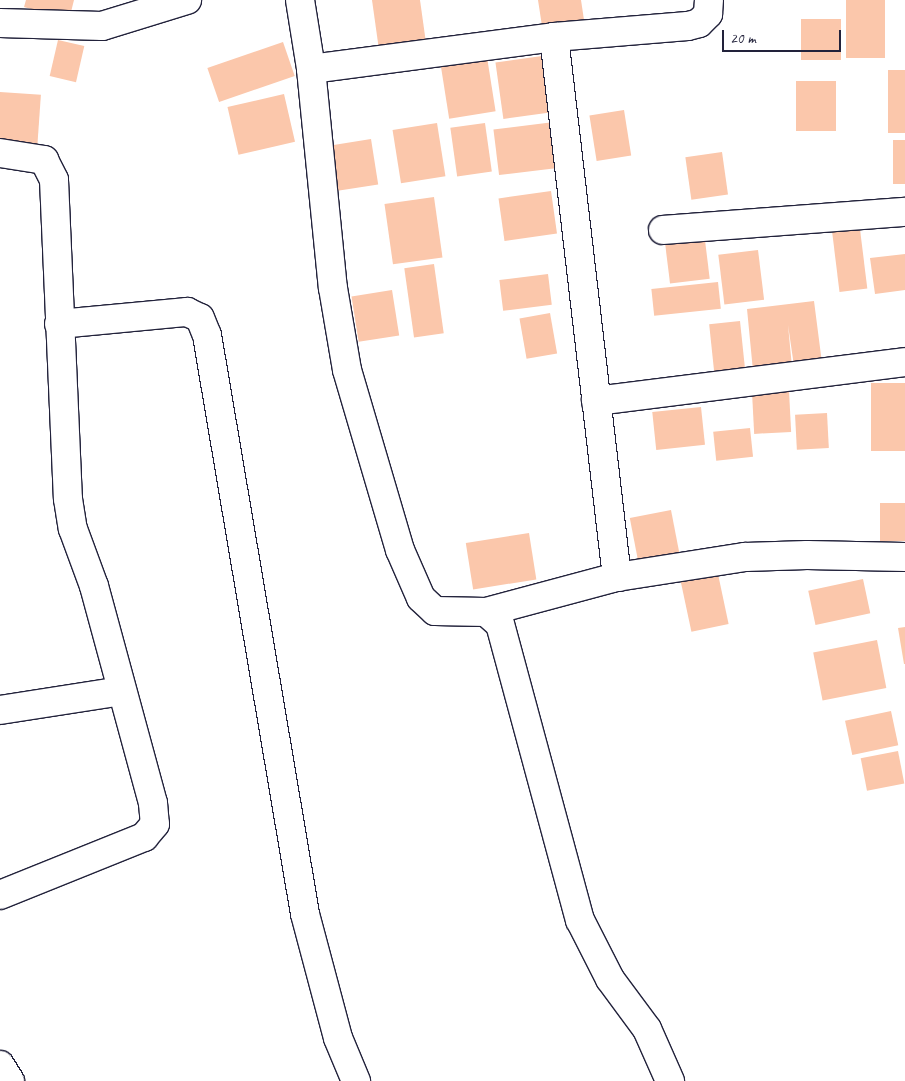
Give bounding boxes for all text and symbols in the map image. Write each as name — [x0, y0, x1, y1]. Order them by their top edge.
scale bar — [725, 20, 844, 52]
text: 20 m — [730, 29, 756, 48]

